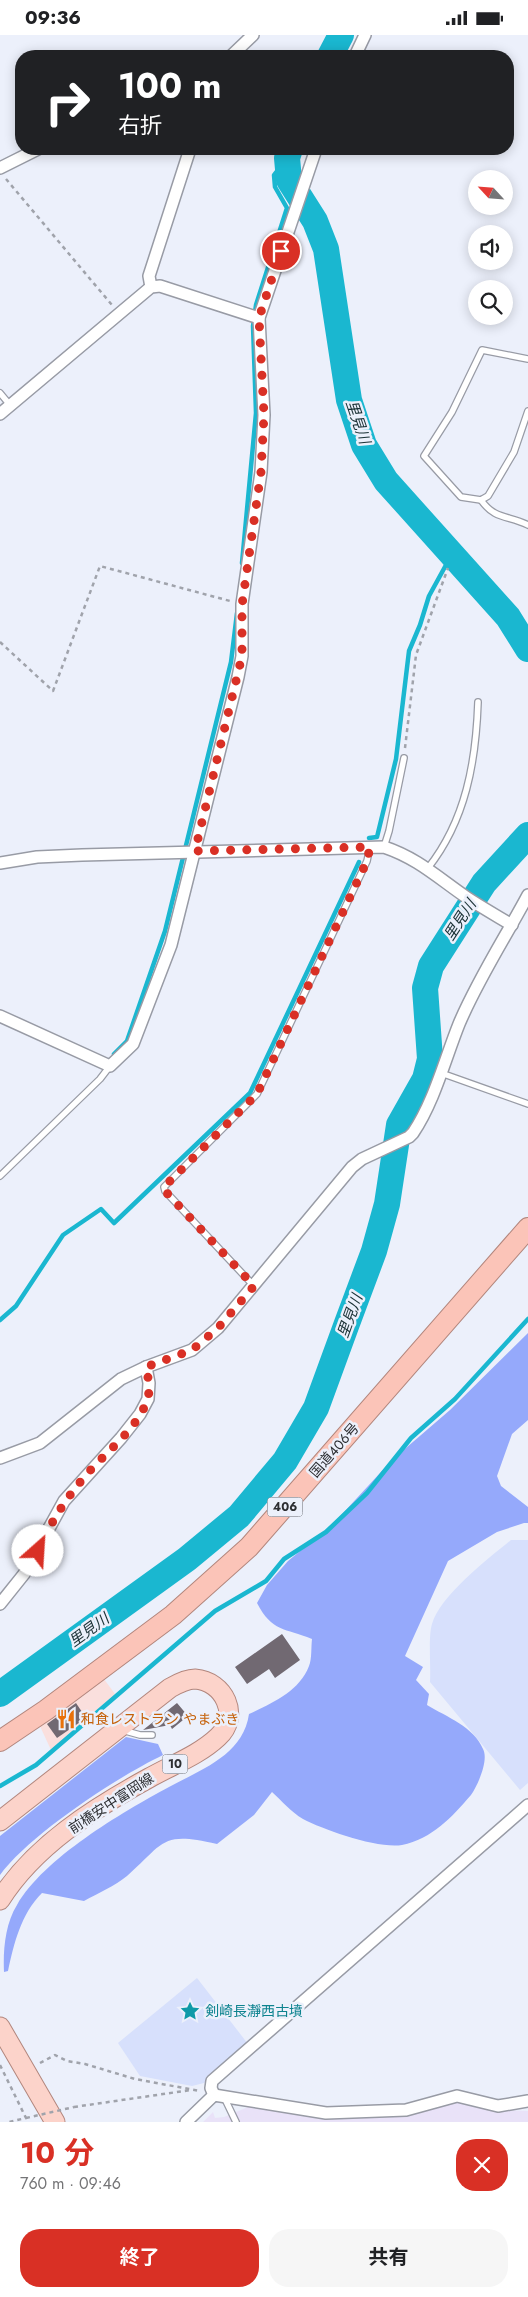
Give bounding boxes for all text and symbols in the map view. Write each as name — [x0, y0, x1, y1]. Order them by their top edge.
text: 09:36 — [25, 4, 81, 31]
text: 100 m — [118, 61, 221, 111]
icon: right — [35, 70, 100, 135]
text: 右折 — [118, 109, 162, 141]
north arrow — [468, 170, 512, 215]
map controls — [468, 170, 513, 325]
button: sound — [468, 225, 513, 270]
pin — [260, 230, 302, 272]
icon: arrive — [267, 237, 295, 265]
button: search — [468, 280, 513, 325]
water label: 里見川 — [340, 397, 376, 449]
water label: 里見川 — [439, 893, 483, 945]
water label: 里見川 — [332, 1289, 369, 1341]
street label: 国道406号 — [305, 1418, 363, 1482]
road number: 406 — [268, 1497, 302, 1516]
position arrow — [11, 1524, 63, 1576]
water label: 里見川 — [64, 1607, 115, 1652]
restaurant icon: 和食レストラン やまぶき — [55, 1708, 77, 1730]
place label: 和食レストラン やまぶき — [81, 1709, 239, 1729]
road number: 10 — [162, 1755, 188, 1773]
street label: 前橋安中富岡線 — [64, 1768, 158, 1838]
place icon: 剣崎長瀞西古墳 — [179, 2000, 201, 2022]
place label: 剣崎長瀞西古墳 — [205, 2001, 303, 2021]
text: 10 分 — [20, 2131, 94, 2174]
button: close — [456, 2139, 508, 2191]
text: 760 m · 09:46 — [20, 2172, 121, 2195]
button: 終了 — [20, 2229, 259, 2287]
button: 共有 — [269, 2229, 508, 2287]

